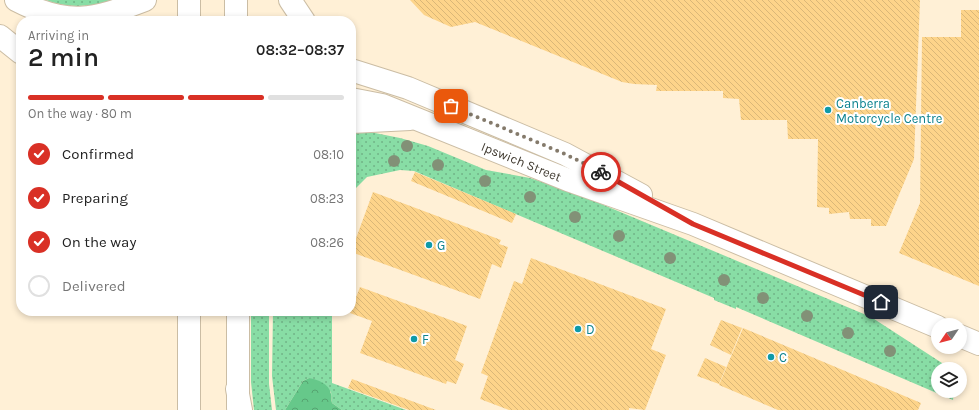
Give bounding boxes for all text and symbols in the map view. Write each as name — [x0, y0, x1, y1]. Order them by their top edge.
text: Arriving in — [28, 28, 89, 43]
text: 08:32–08:37 — [256, 41, 344, 59]
text: 2 min — [28, 42, 99, 73]
pin — [434, 89, 468, 123]
icon: bag — [440, 95, 462, 117]
place label: Canberra Motorcycle Centre — [836, 96, 943, 126]
marker: Canberra Motorcycle Centre — [823, 105, 833, 115]
text: On the way · 80 m — [28, 106, 132, 121]
street label: Ipswich Street — [479, 139, 564, 185]
icon: check — [28, 143, 50, 165]
text: Confirmed — [62, 145, 134, 163]
text: 08:10 — [313, 147, 344, 162]
courier — [581, 152, 621, 192]
icon: bike — [590, 161, 612, 183]
icon: check — [28, 187, 50, 209]
text: Preparing — [62, 189, 128, 207]
text: 08:23 — [310, 191, 344, 206]
icon: check — [28, 231, 50, 253]
text: On the way — [62, 233, 136, 251]
text: 08:26 — [310, 235, 344, 250]
place label: G — [437, 238, 445, 253]
marker: G — [424, 240, 434, 250]
text: Delivered — [62, 277, 126, 295]
pin — [864, 285, 898, 319]
icon: home — [870, 291, 892, 313]
north arrow — [931, 318, 967, 354]
map controls — [931, 318, 967, 398]
place label: D — [586, 322, 595, 337]
marker: D — [573, 324, 583, 334]
place label: F — [422, 332, 429, 347]
marker: F — [409, 334, 419, 344]
place label: C — [779, 350, 787, 365]
marker: C — [766, 352, 776, 362]
button: layers — [931, 362, 967, 398]

